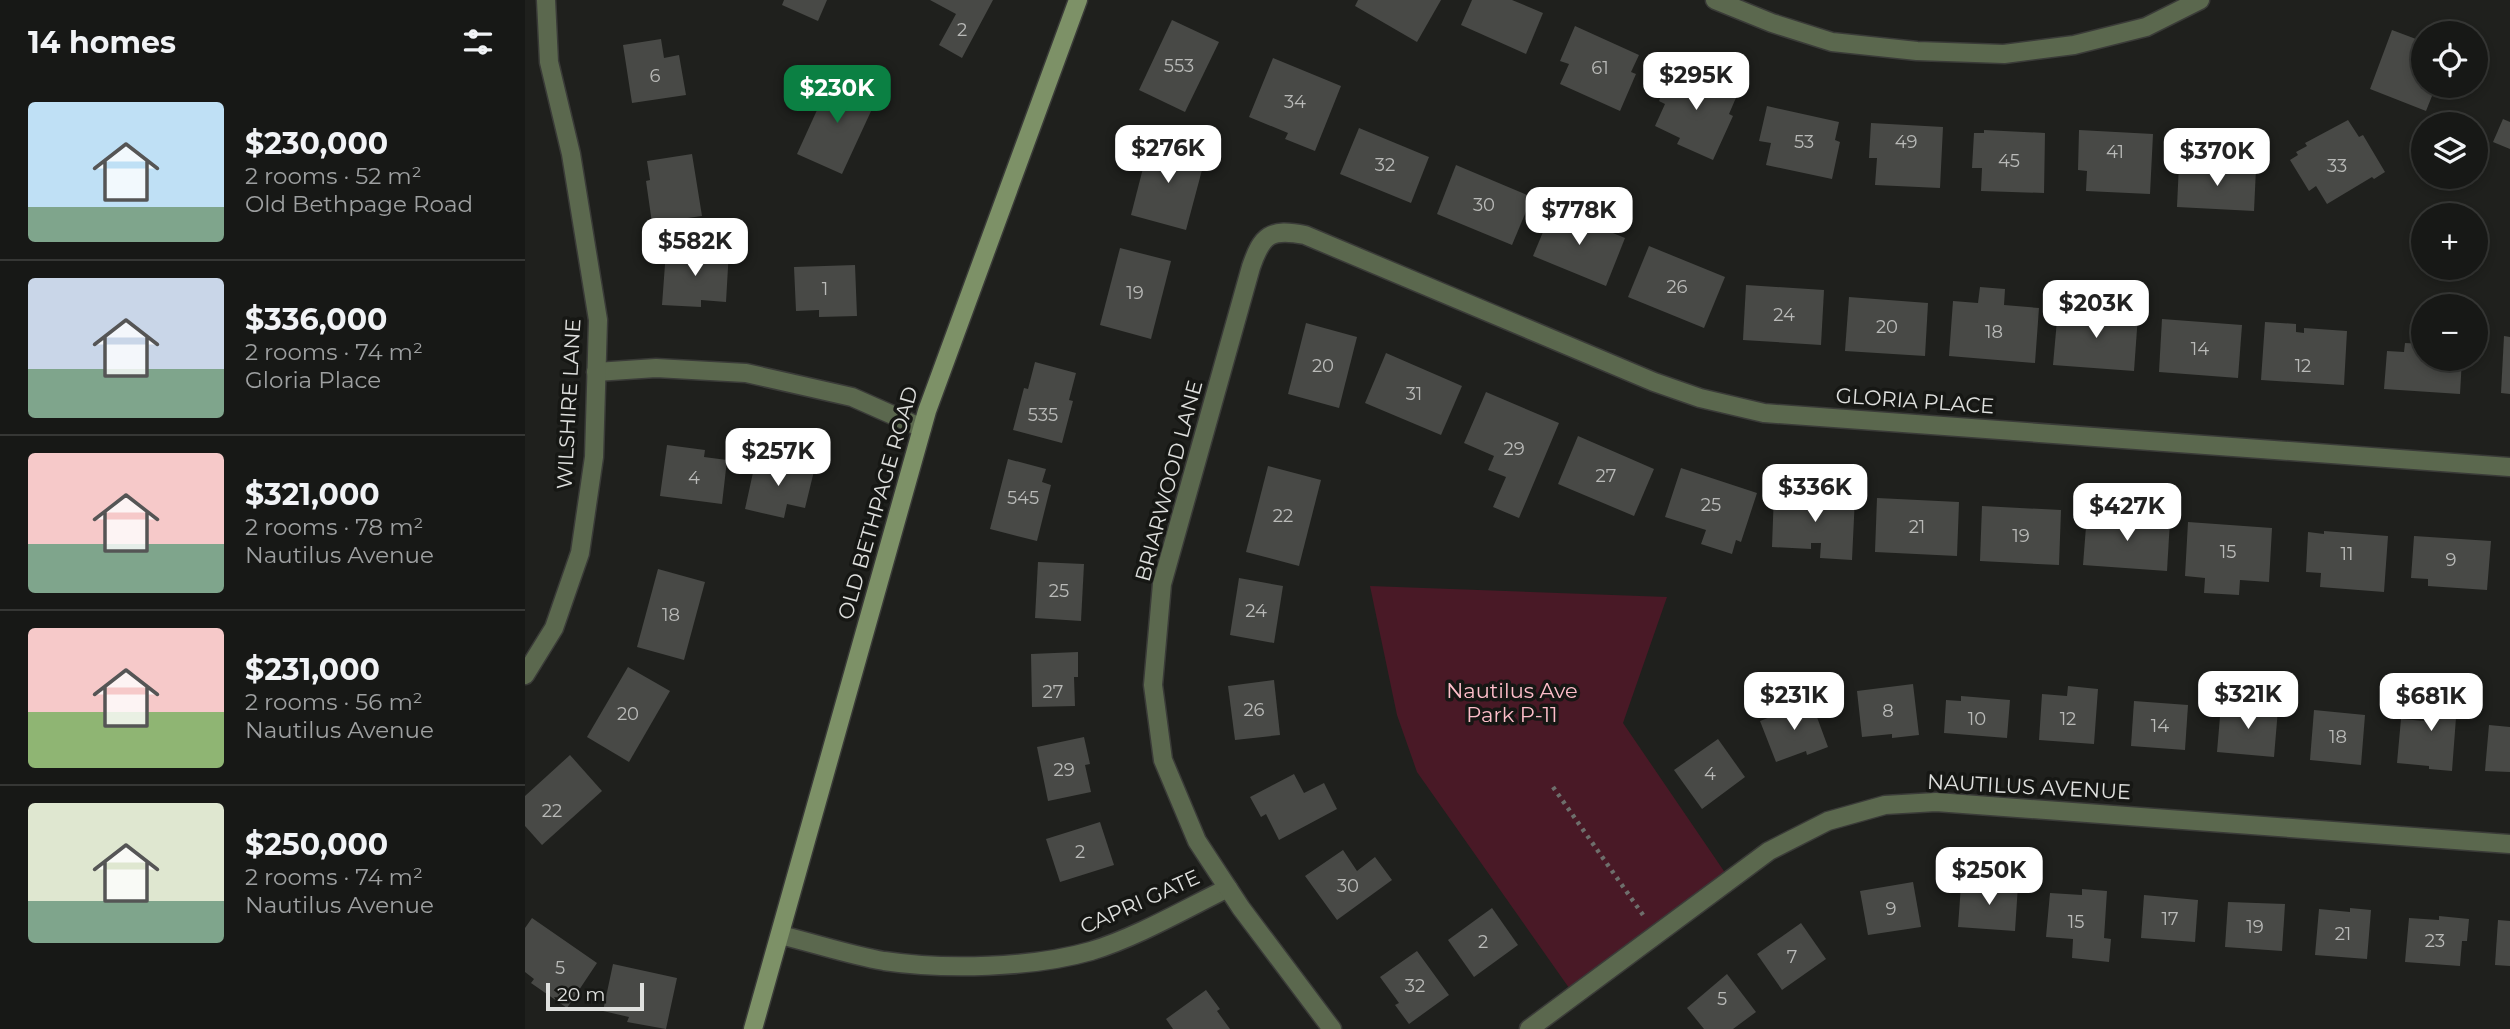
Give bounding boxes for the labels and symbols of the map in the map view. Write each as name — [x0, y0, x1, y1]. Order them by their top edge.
house number: 2 — [957, 19, 967, 41]
pin: $295K — [1647, 52, 1745, 112]
house number: 553 — [1164, 55, 1194, 77]
house number: 61 — [1591, 57, 1609, 79]
house number: 6 — [650, 65, 661, 87]
pin: $230K — [788, 66, 886, 125]
house number: 34 — [1284, 91, 1306, 113]
pin: $276K — [1119, 125, 1217, 185]
pin: $370K — [2168, 128, 2266, 188]
house number: 53 — [1794, 131, 1814, 153]
house number: 49 — [1895, 131, 1917, 153]
house number: 41 — [2106, 141, 2124, 163]
house number: 45 — [1998, 150, 2020, 172]
house number: 32 — [1375, 154, 1395, 176]
house number: 33 — [2327, 155, 2347, 177]
pin: $778K — [1530, 188, 1628, 247]
house number: 30 — [1473, 194, 1495, 216]
pin: $582K — [646, 218, 744, 278]
house number: 26 — [1666, 276, 1688, 298]
house number: 1 — [822, 278, 828, 300]
pin: $203K — [2047, 280, 2145, 340]
house number: 19 — [1126, 282, 1144, 304]
house number: 24 — [1773, 304, 1795, 326]
house number: 20 — [1876, 316, 1898, 338]
street label: WILSHIRE LANE — [552, 318, 585, 490]
house number: 18 — [1985, 321, 2003, 343]
house number: 14 — [2191, 338, 2209, 360]
house number: 20 — [1312, 355, 1334, 377]
house number: 12 — [2295, 355, 2311, 377]
street label: BRIARWOOD LANE — [1130, 378, 1207, 584]
street label: GLORIA PLACE — [1835, 382, 1995, 419]
street label: OLD BETHPAGE ROAD — [832, 383, 923, 622]
house number: 31 — [1406, 383, 1422, 405]
house number: 535 — [1028, 404, 1058, 426]
pin: $257K — [729, 428, 827, 488]
house number: 29 — [1503, 438, 1525, 460]
pin: $336K — [1766, 464, 1864, 524]
house number: 27 — [1596, 465, 1616, 487]
house number: 4 — [688, 467, 700, 489]
pin: $427K — [2078, 484, 2176, 543]
house number: 545 — [1007, 487, 1039, 509]
house number: 25 — [1701, 494, 1721, 516]
house number: 22 — [1273, 505, 1293, 527]
house number: 21 — [1909, 516, 1925, 538]
house number: 19 — [2012, 525, 2030, 547]
house number: 15 — [2220, 541, 2236, 563]
house number: 11 — [2341, 543, 2354, 565]
house number: 9 — [2446, 549, 2457, 571]
house number: 25 — [1049, 580, 1069, 602]
house number: 24 — [1245, 600, 1267, 622]
house number: 18 — [662, 604, 680, 626]
pin: $231K — [1745, 672, 1843, 732]
pin: $321K — [2199, 672, 2297, 731]
pin: $681K — [2382, 674, 2480, 733]
park label: Nautilus Ave Park P-11 — [1446, 678, 1578, 727]
house number: 27 — [1043, 681, 1063, 703]
house number: 26 — [1243, 699, 1265, 721]
house number: 8 — [1882, 700, 1894, 722]
house number: 20 — [617, 703, 639, 725]
house number: 10 — [1968, 708, 1986, 730]
house number: 12 — [2060, 708, 2076, 730]
house number: 14 — [2151, 715, 2169, 737]
house number: 18 — [2329, 726, 2347, 748]
house number: 29 — [1053, 759, 1075, 781]
house number: 4 — [1704, 763, 1716, 785]
street label: NAUTILUS AVENUE — [1926, 769, 2132, 804]
house number: 22 — [542, 800, 562, 822]
house number: 2 — [1075, 841, 1085, 863]
pin: $250K — [1940, 848, 2038, 907]
street label: CAPRI GATE — [1076, 864, 1203, 939]
house number: 30 — [1337, 875, 1359, 897]
house number: 9 — [1886, 898, 1897, 920]
house number: 17 — [2161, 908, 2179, 930]
house number: 15 — [2068, 911, 2084, 933]
house number: 19 — [2246, 916, 2264, 938]
house number: 21 — [2335, 923, 2351, 945]
house number: 23 — [2425, 930, 2445, 952]
house number: 2 — [1478, 931, 1488, 953]
house number: 7 — [1787, 946, 1797, 968]
house number: 5 — [555, 957, 565, 979]
house number: 32 — [1405, 975, 1425, 997]
scale bar — [546, 980, 644, 1012]
house number: 5 — [1717, 988, 1727, 1010]

